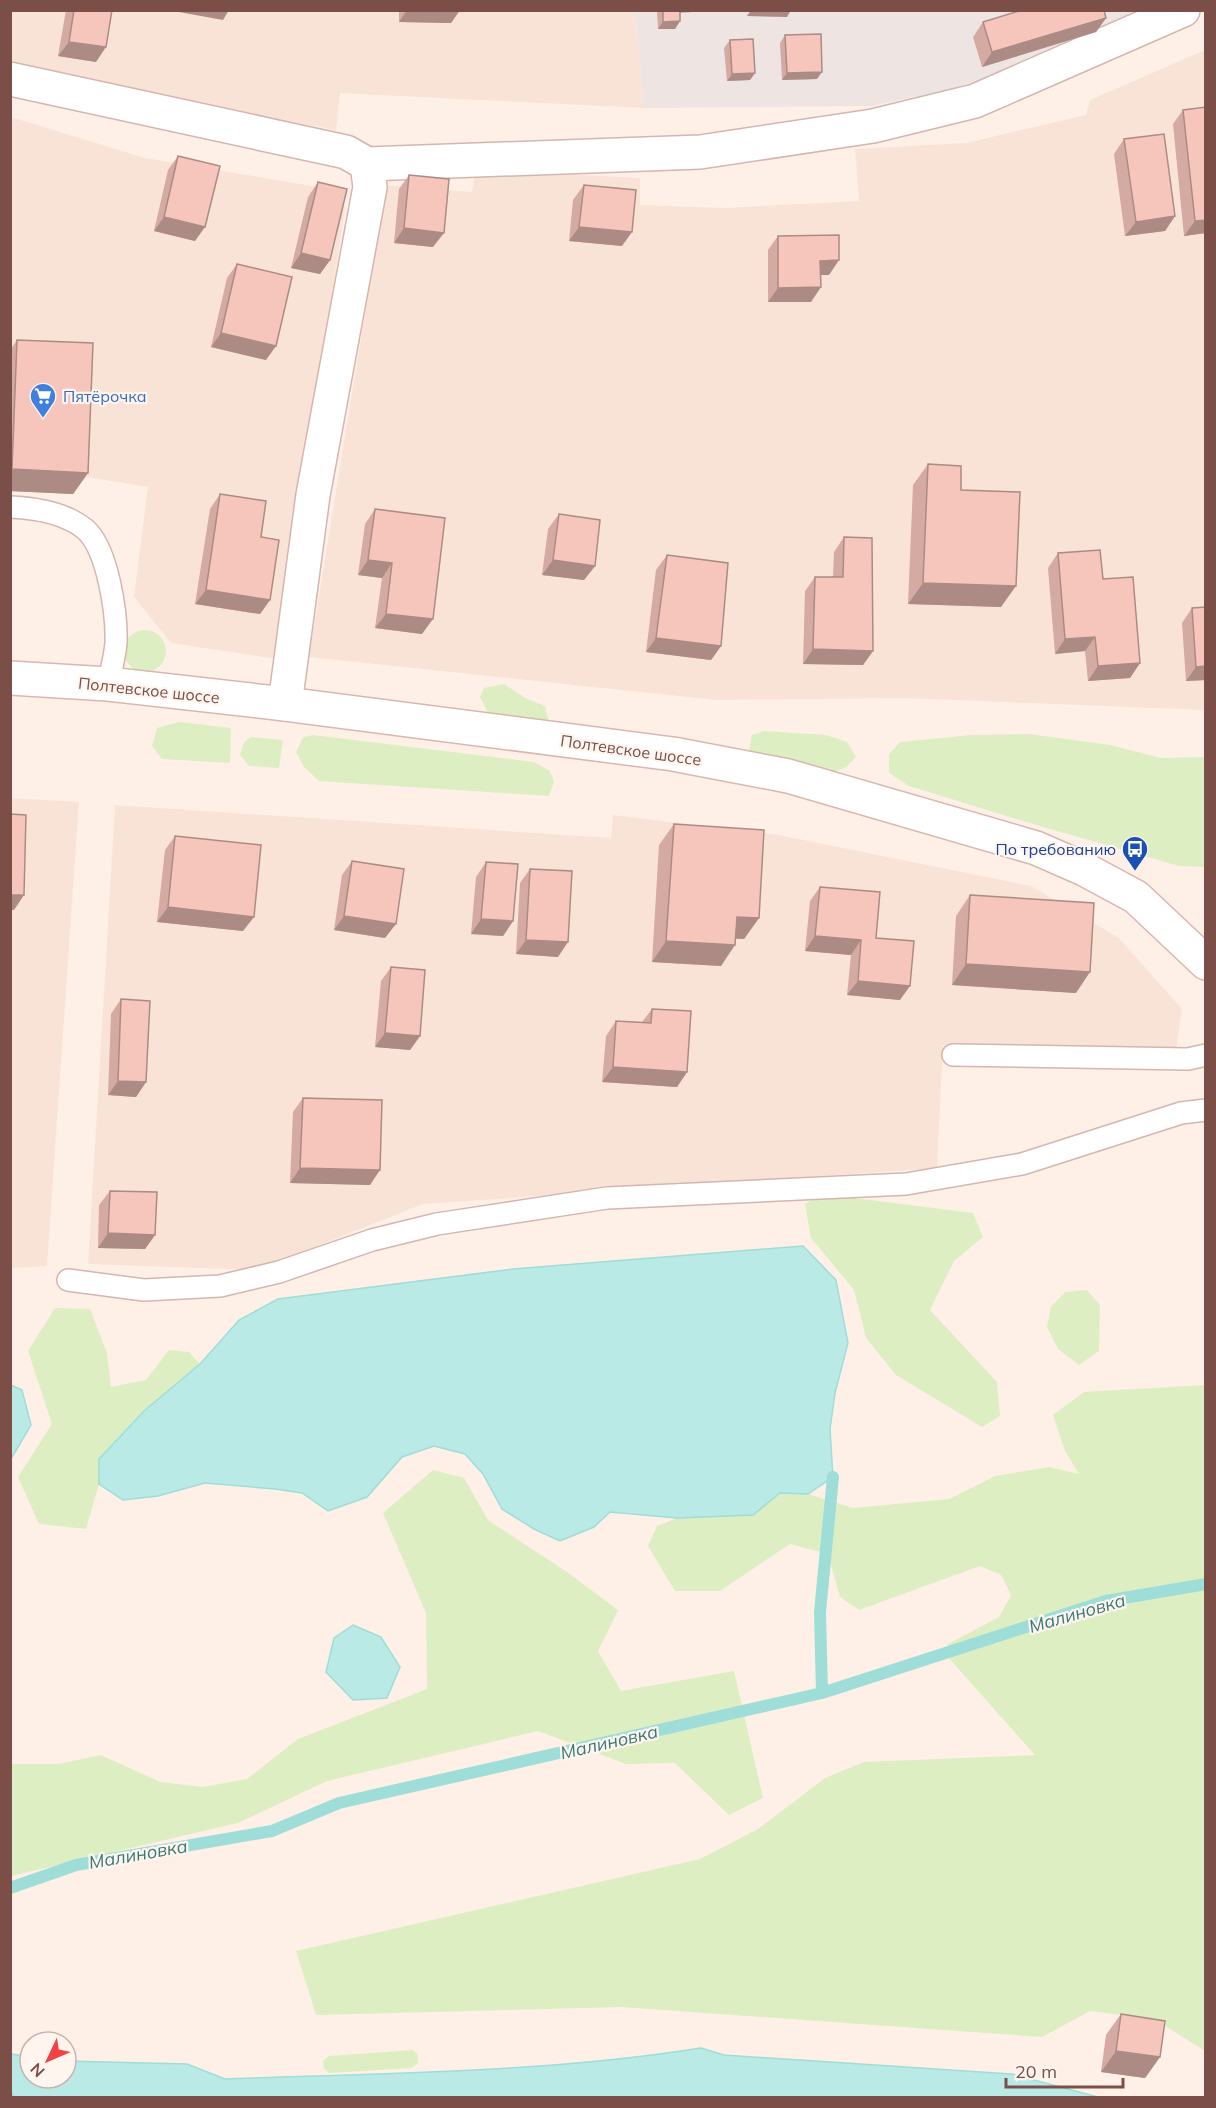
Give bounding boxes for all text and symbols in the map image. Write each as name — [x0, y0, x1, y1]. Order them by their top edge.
supermarket icon: Пятёрочка — [28, 381, 58, 419]
place label: Пятёрочка — [63, 386, 147, 406]
street label: Полтевское шоссе — [77, 673, 221, 707]
street label: Полтевское шоссе — [559, 730, 703, 770]
bus stop icon: По требованию — [1120, 834, 1150, 872]
place label: По требованию — [995, 839, 1116, 859]
water label: Малиновка — [1026, 1588, 1128, 1638]
water label: Малиновка — [558, 1720, 660, 1764]
water label: Малиновка — [87, 1834, 189, 1874]
north arrow — [18, 2030, 78, 2090]
scale bar — [1006, 2051, 1123, 2089]
text: N — [26, 2059, 49, 2082]
text: 20 m — [1015, 2060, 1057, 2083]

